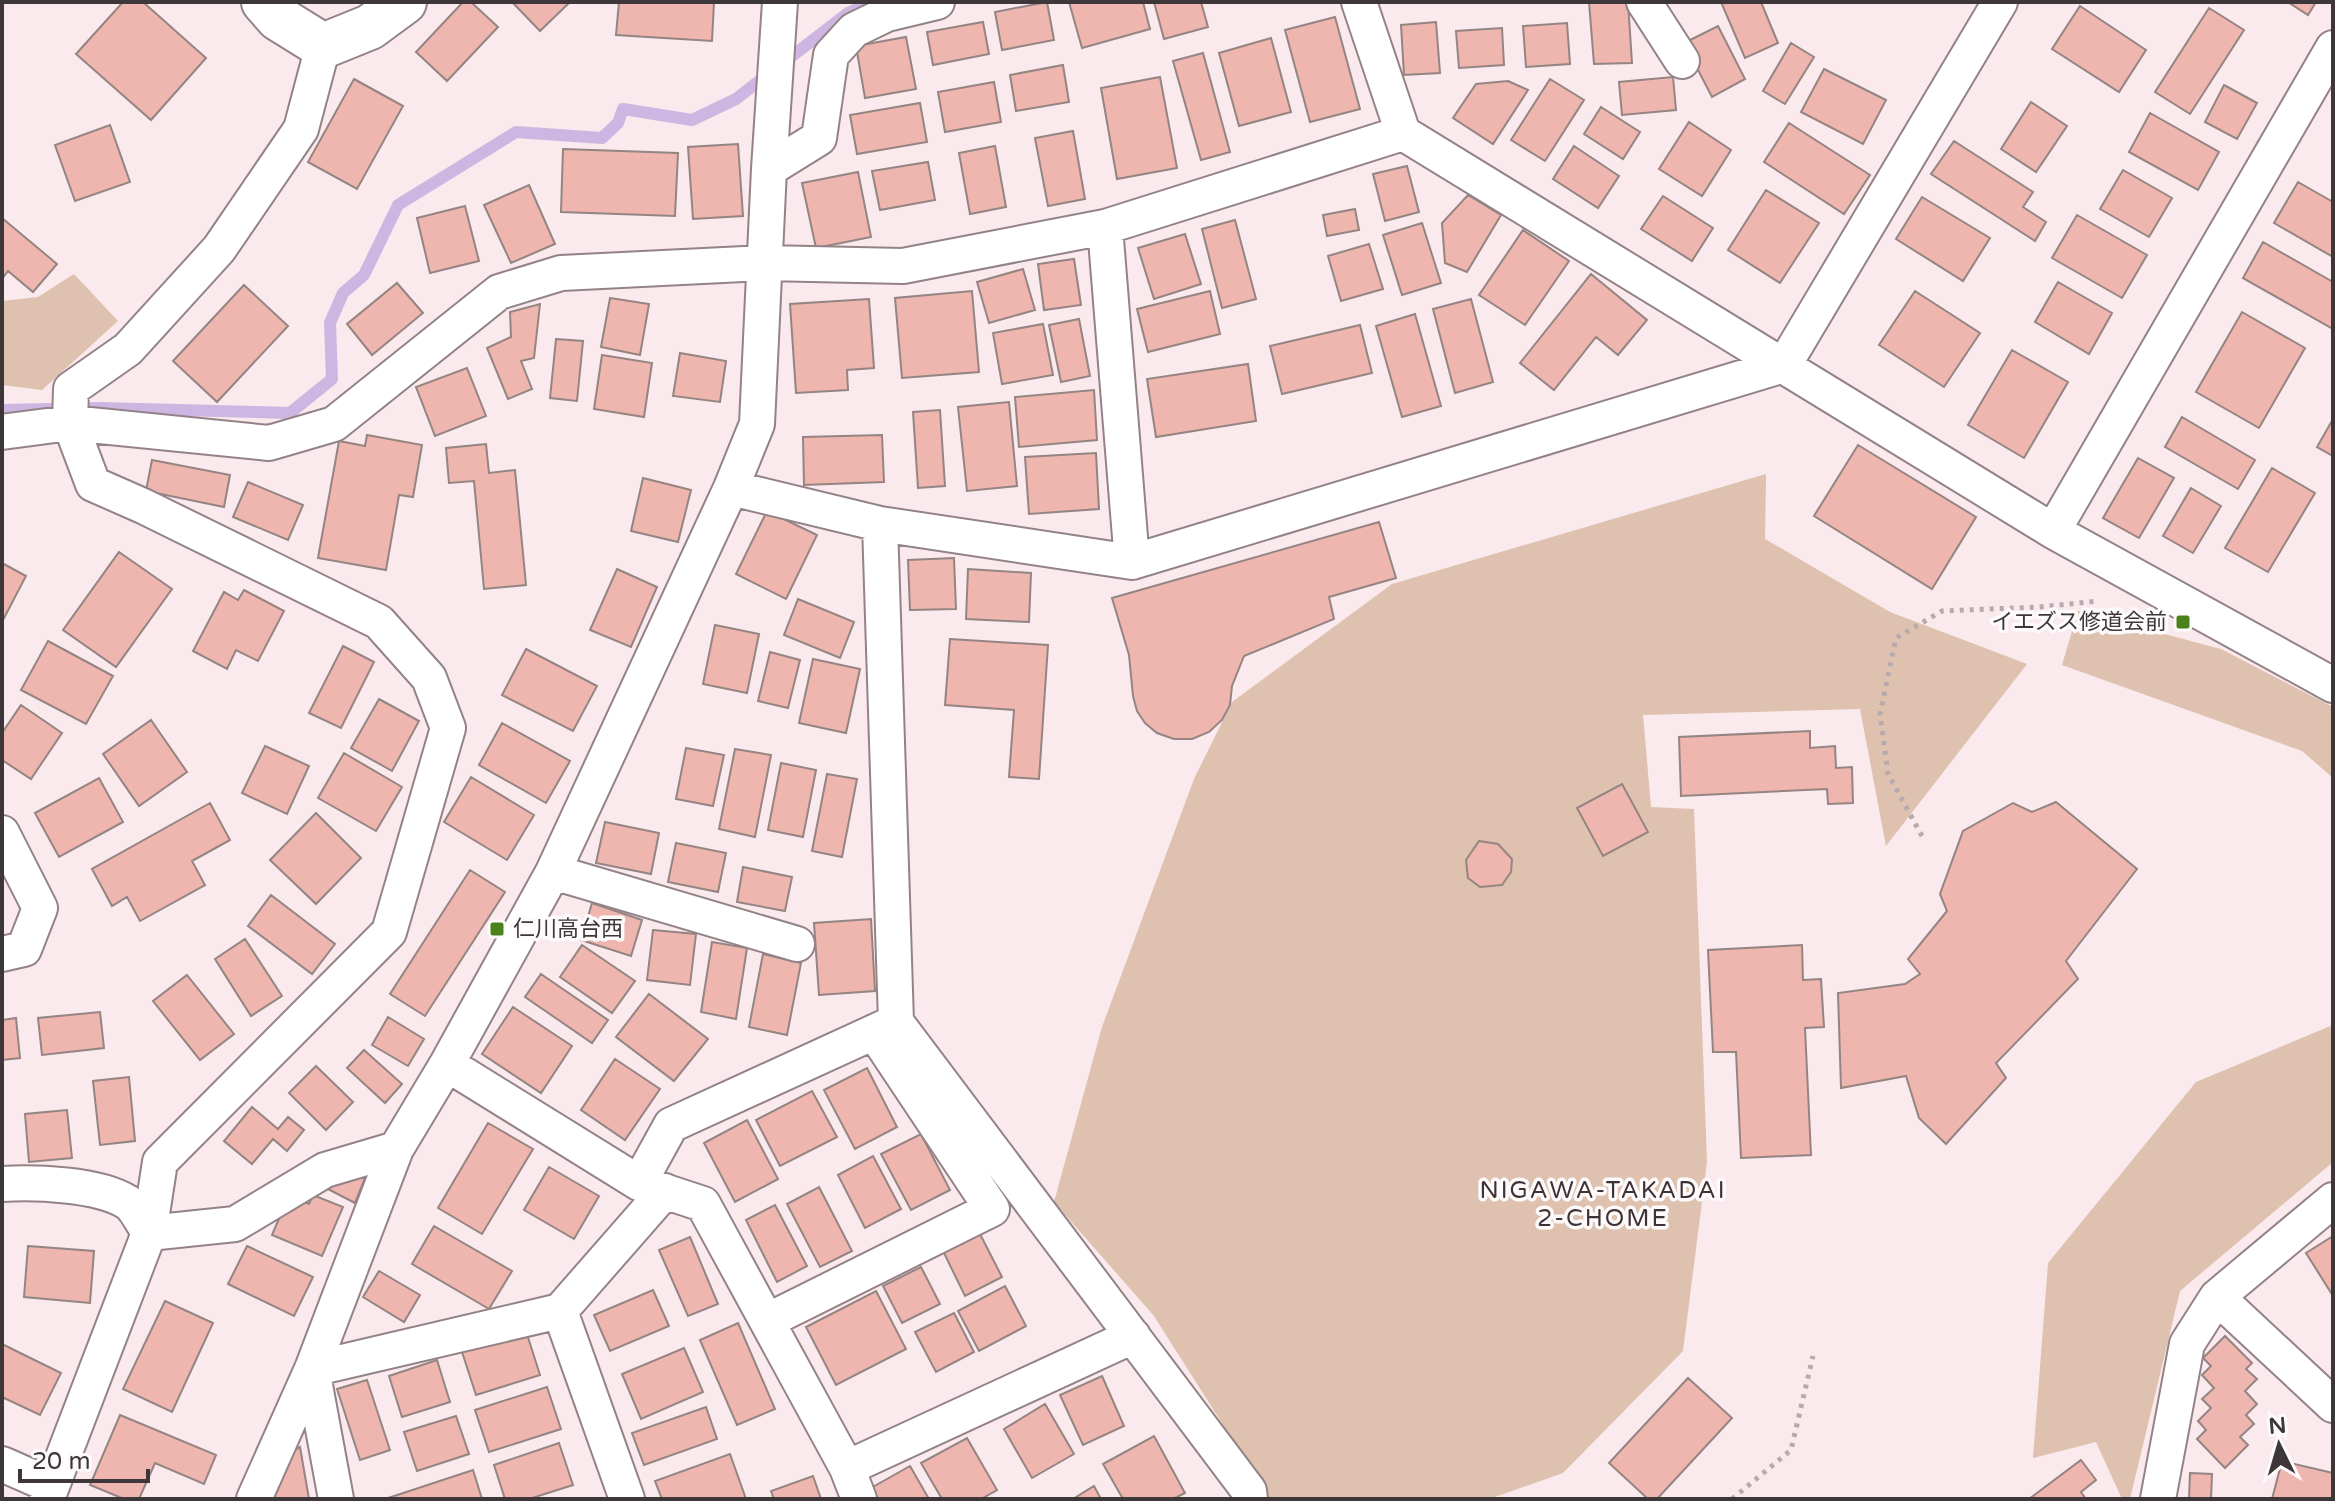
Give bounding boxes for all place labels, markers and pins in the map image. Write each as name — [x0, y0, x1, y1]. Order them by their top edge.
place label: イエズス修道会前 — [1991, 609, 2167, 635]
marker: イエズス修道会前 — [2174, 613, 2192, 631]
place label: 仁川高台西 — [513, 916, 623, 942]
marker: 仁川高台西 — [488, 920, 506, 938]

